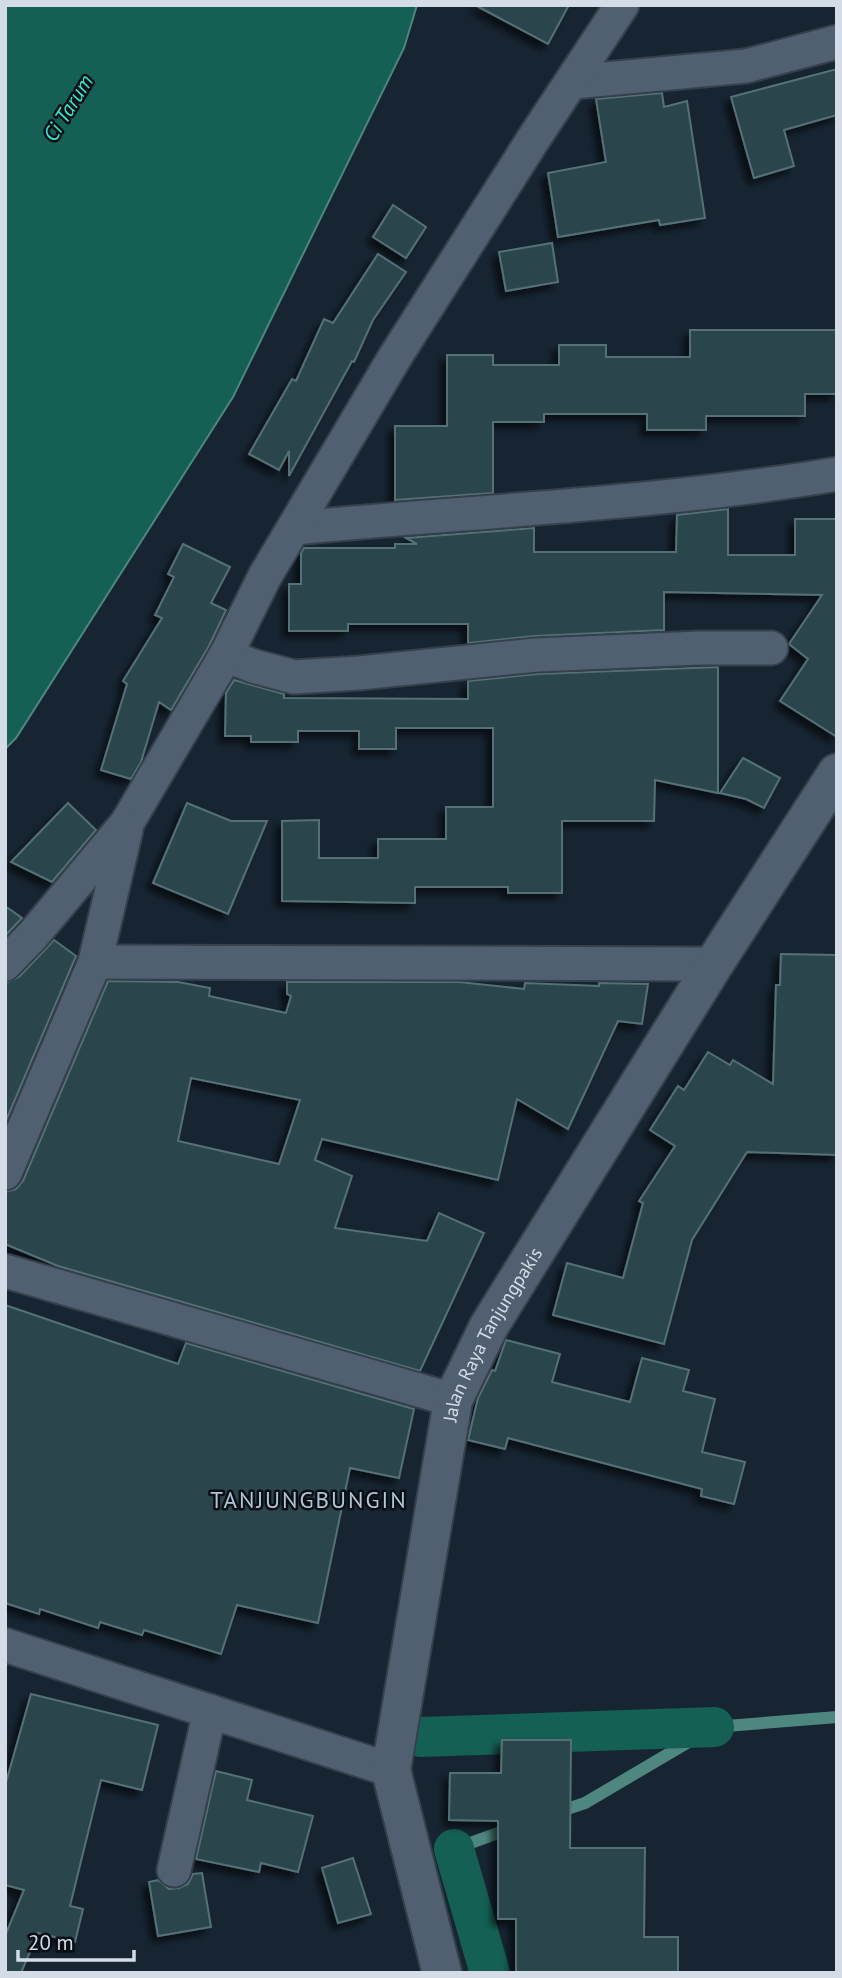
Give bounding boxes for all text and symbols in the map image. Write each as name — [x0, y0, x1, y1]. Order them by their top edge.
water label: Ci Tarum — [37, 69, 99, 147]
street label: Jalan Raya Tanjungpakis — [437, 1243, 547, 1425]
district label: TANJUNGBUNGIN — [210, 1485, 408, 1514]
scale bar — [18, 1918, 133, 1962]
text: 20 m — [28, 1929, 74, 1956]

